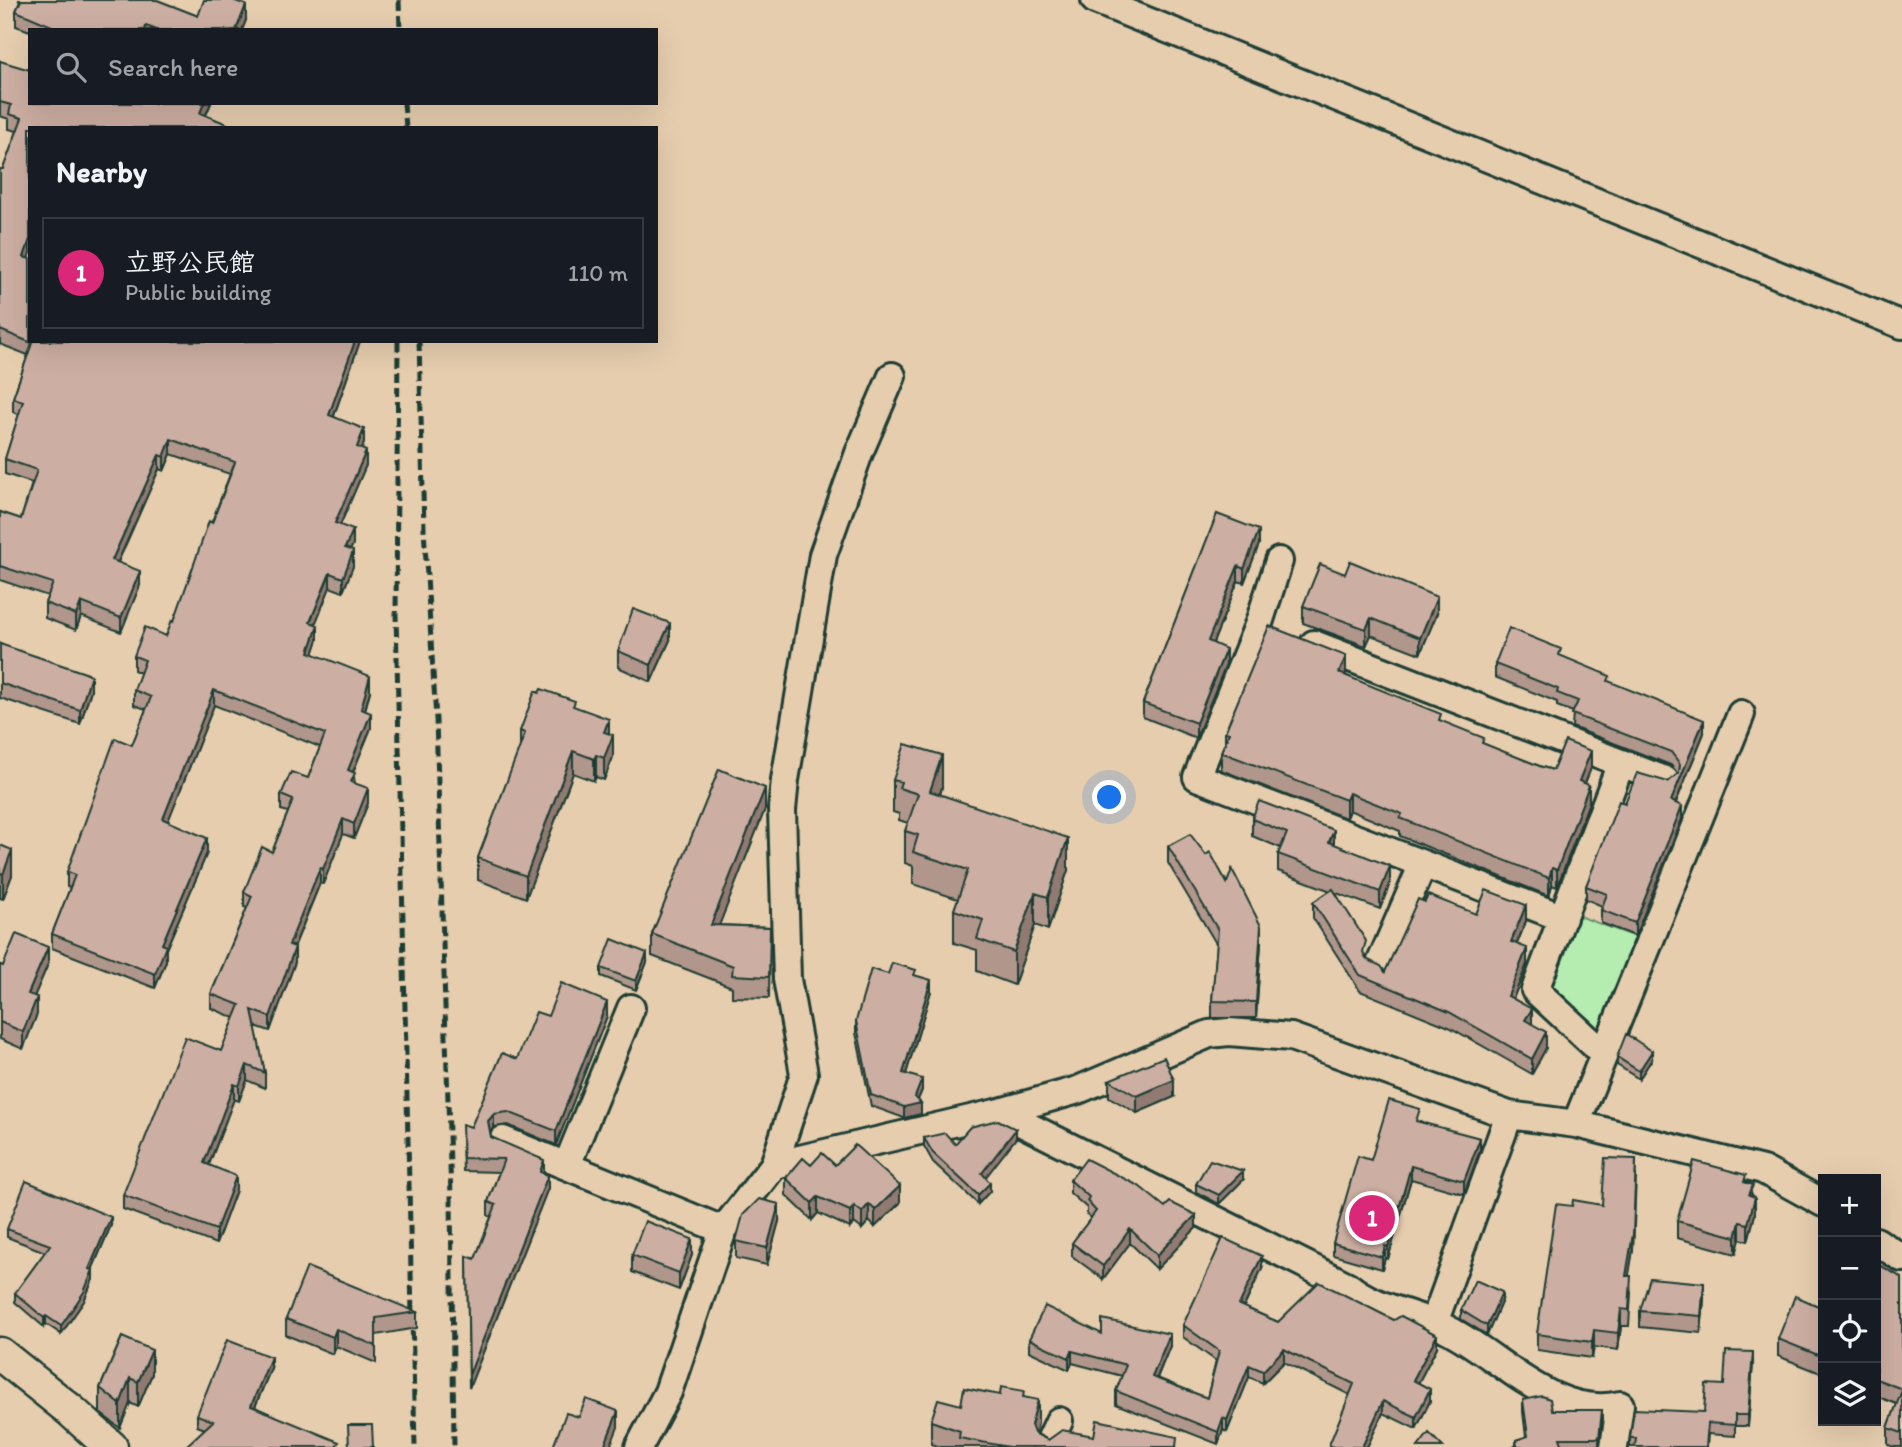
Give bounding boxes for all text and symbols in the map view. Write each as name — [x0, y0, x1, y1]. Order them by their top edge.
search box — [28, 28, 658, 105]
icon: search — [52, 48, 90, 86]
text: Search here — [108, 51, 238, 83]
text: Nearby — [56, 153, 147, 190]
text: 立野公民館 — [125, 246, 255, 278]
text: 1 — [76, 259, 86, 287]
text: 110 m — [568, 259, 628, 287]
text: Public building — [125, 278, 271, 306]
your location — [1092, 780, 1126, 814]
map controls — [1818, 1174, 1881, 1426]
button: + — [1818, 1174, 1881, 1237]
pin: 1 — [1349, 1192, 1395, 1244]
button: − — [1818, 1237, 1881, 1300]
button: locate — [1818, 1300, 1881, 1363]
button: layers — [1818, 1363, 1881, 1426]

